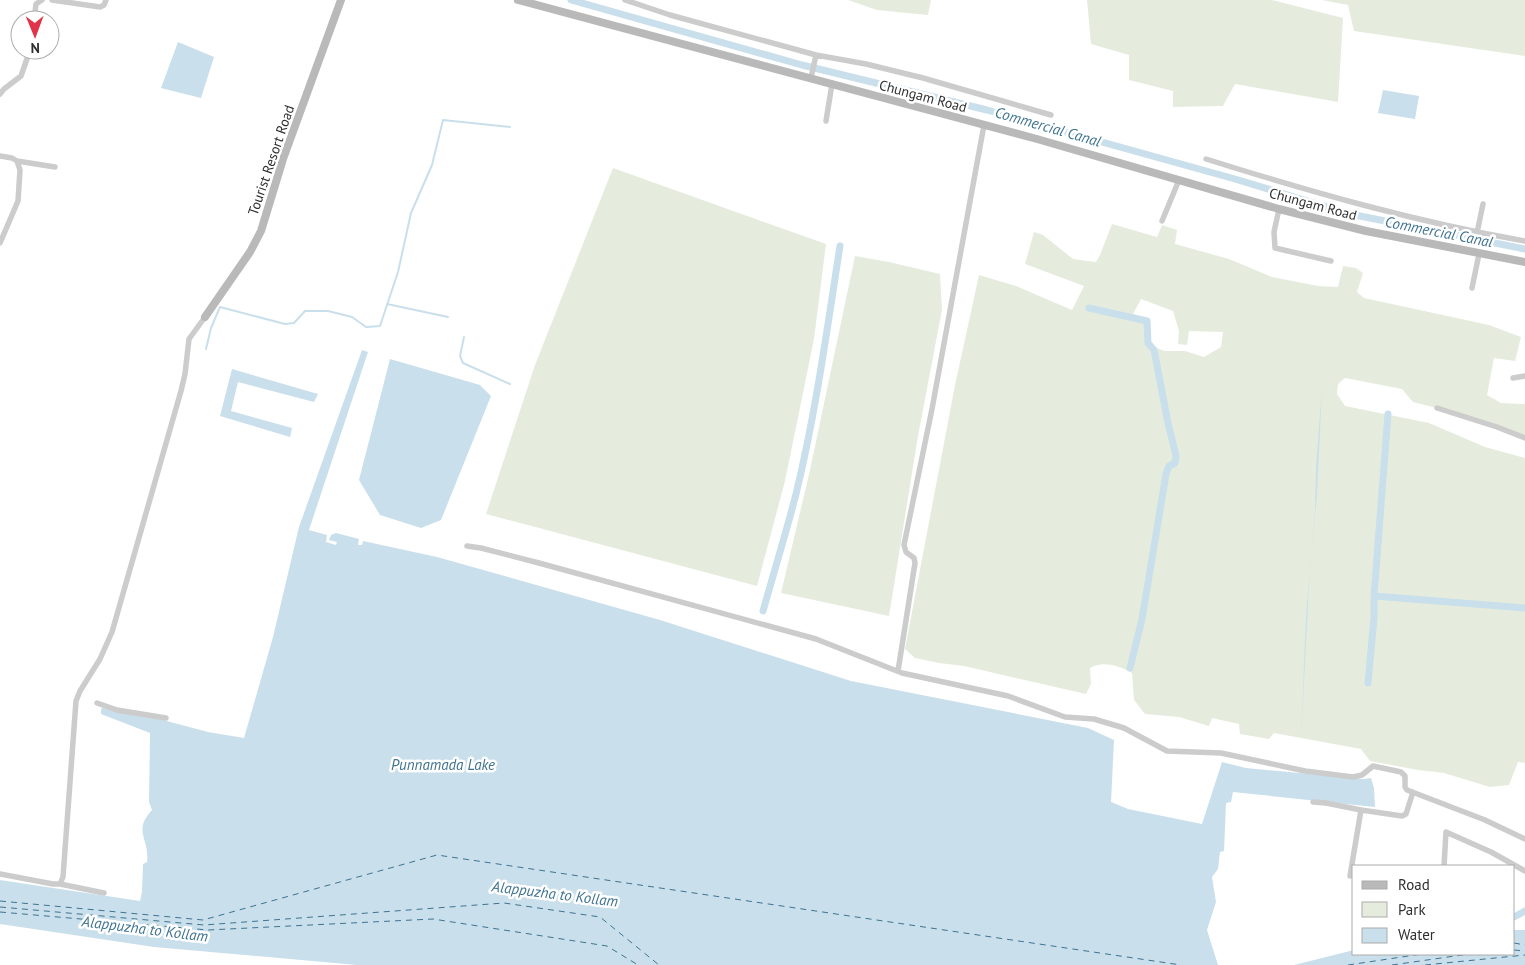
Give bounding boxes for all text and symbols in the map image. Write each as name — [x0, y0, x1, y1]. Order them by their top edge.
north arrow — [10, 10, 60, 60]
text: N — [30, 39, 40, 57]
street label: Chungam Road — [877, 76, 969, 116]
water label: Commercial Canal — [993, 102, 1103, 151]
street label: Tourist Resort Road — [244, 103, 298, 217]
street label: Chungam Road — [1267, 184, 1359, 224]
water label: Commercial Canal — [1384, 212, 1495, 251]
water label: Punnamada Lake — [391, 755, 495, 774]
legend — [1352, 865, 1515, 955]
text: Road — [1398, 875, 1430, 894]
water label: Alappuzha to Kollam — [490, 876, 619, 911]
text: Park — [1398, 900, 1426, 919]
water label: Alappuzha to Kollam — [80, 911, 209, 946]
text: Water — [1398, 925, 1435, 944]

